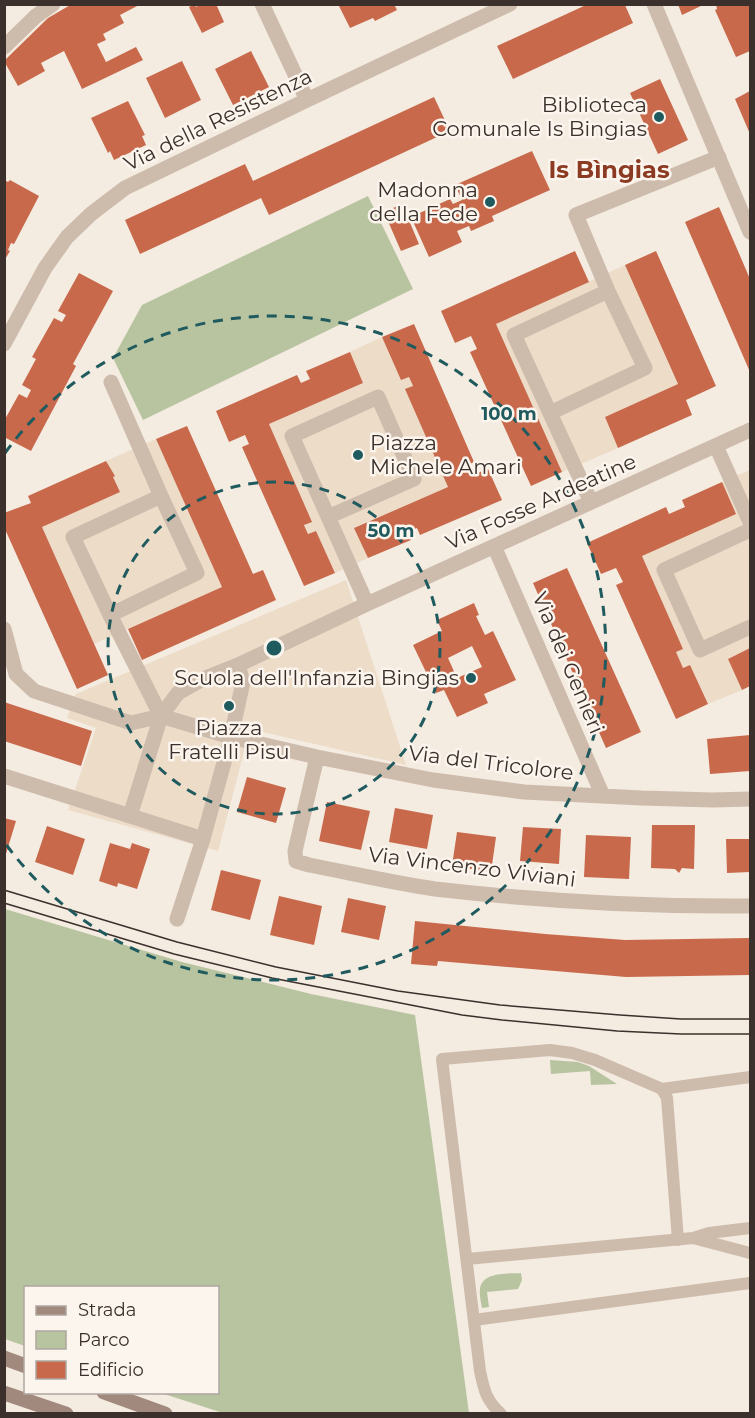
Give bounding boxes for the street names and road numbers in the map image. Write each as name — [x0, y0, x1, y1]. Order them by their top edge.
street label: Via della Resistenza — [120, 63, 316, 176]
street label: Via Fosse Ardeatine — [442, 448, 640, 555]
street label: Via dei Genieri — [527, 588, 610, 737]
street label: Via del Tricolore — [407, 740, 575, 785]
street label: Via Vincenzo Viviani — [367, 841, 577, 892]

